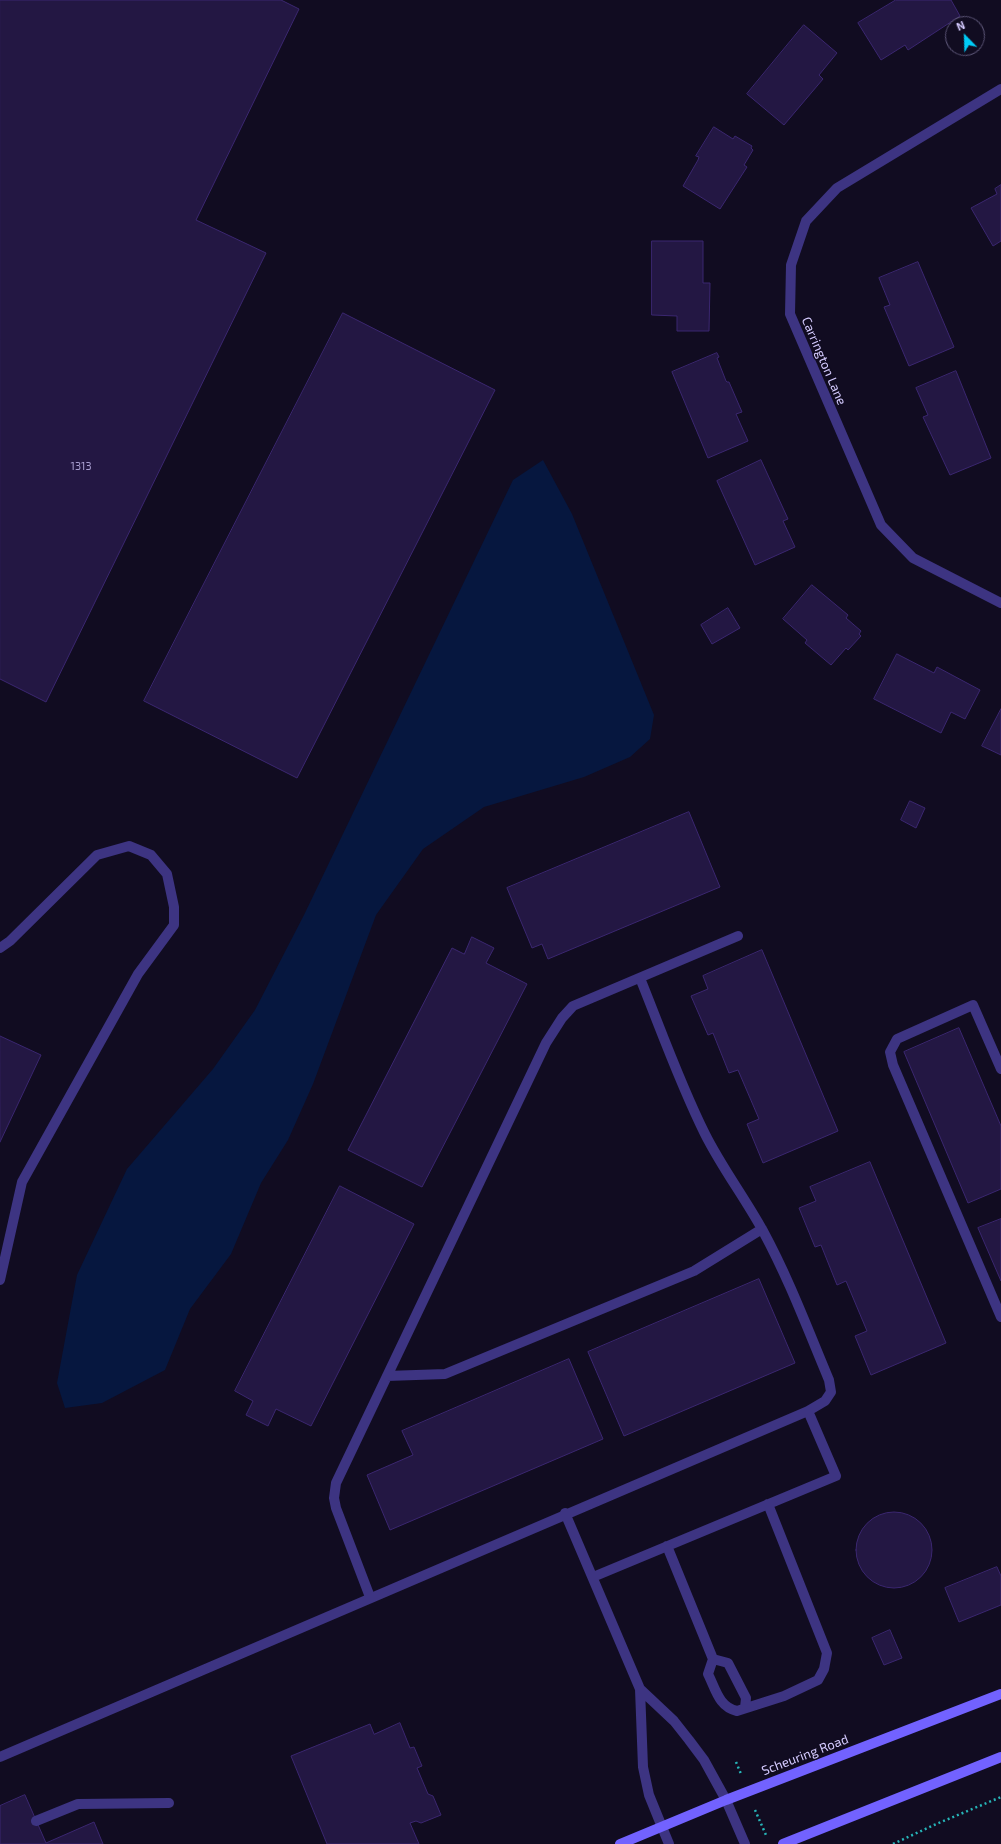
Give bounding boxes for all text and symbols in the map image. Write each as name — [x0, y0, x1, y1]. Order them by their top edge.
north arrow — [945, 16, 985, 56]
text: N — [954, 18, 967, 33]
street label: Carrington Lane — [798, 315, 850, 407]
house number: 1313 — [71, 459, 91, 473]
street label: Scheuring Road — [759, 1731, 851, 1779]

